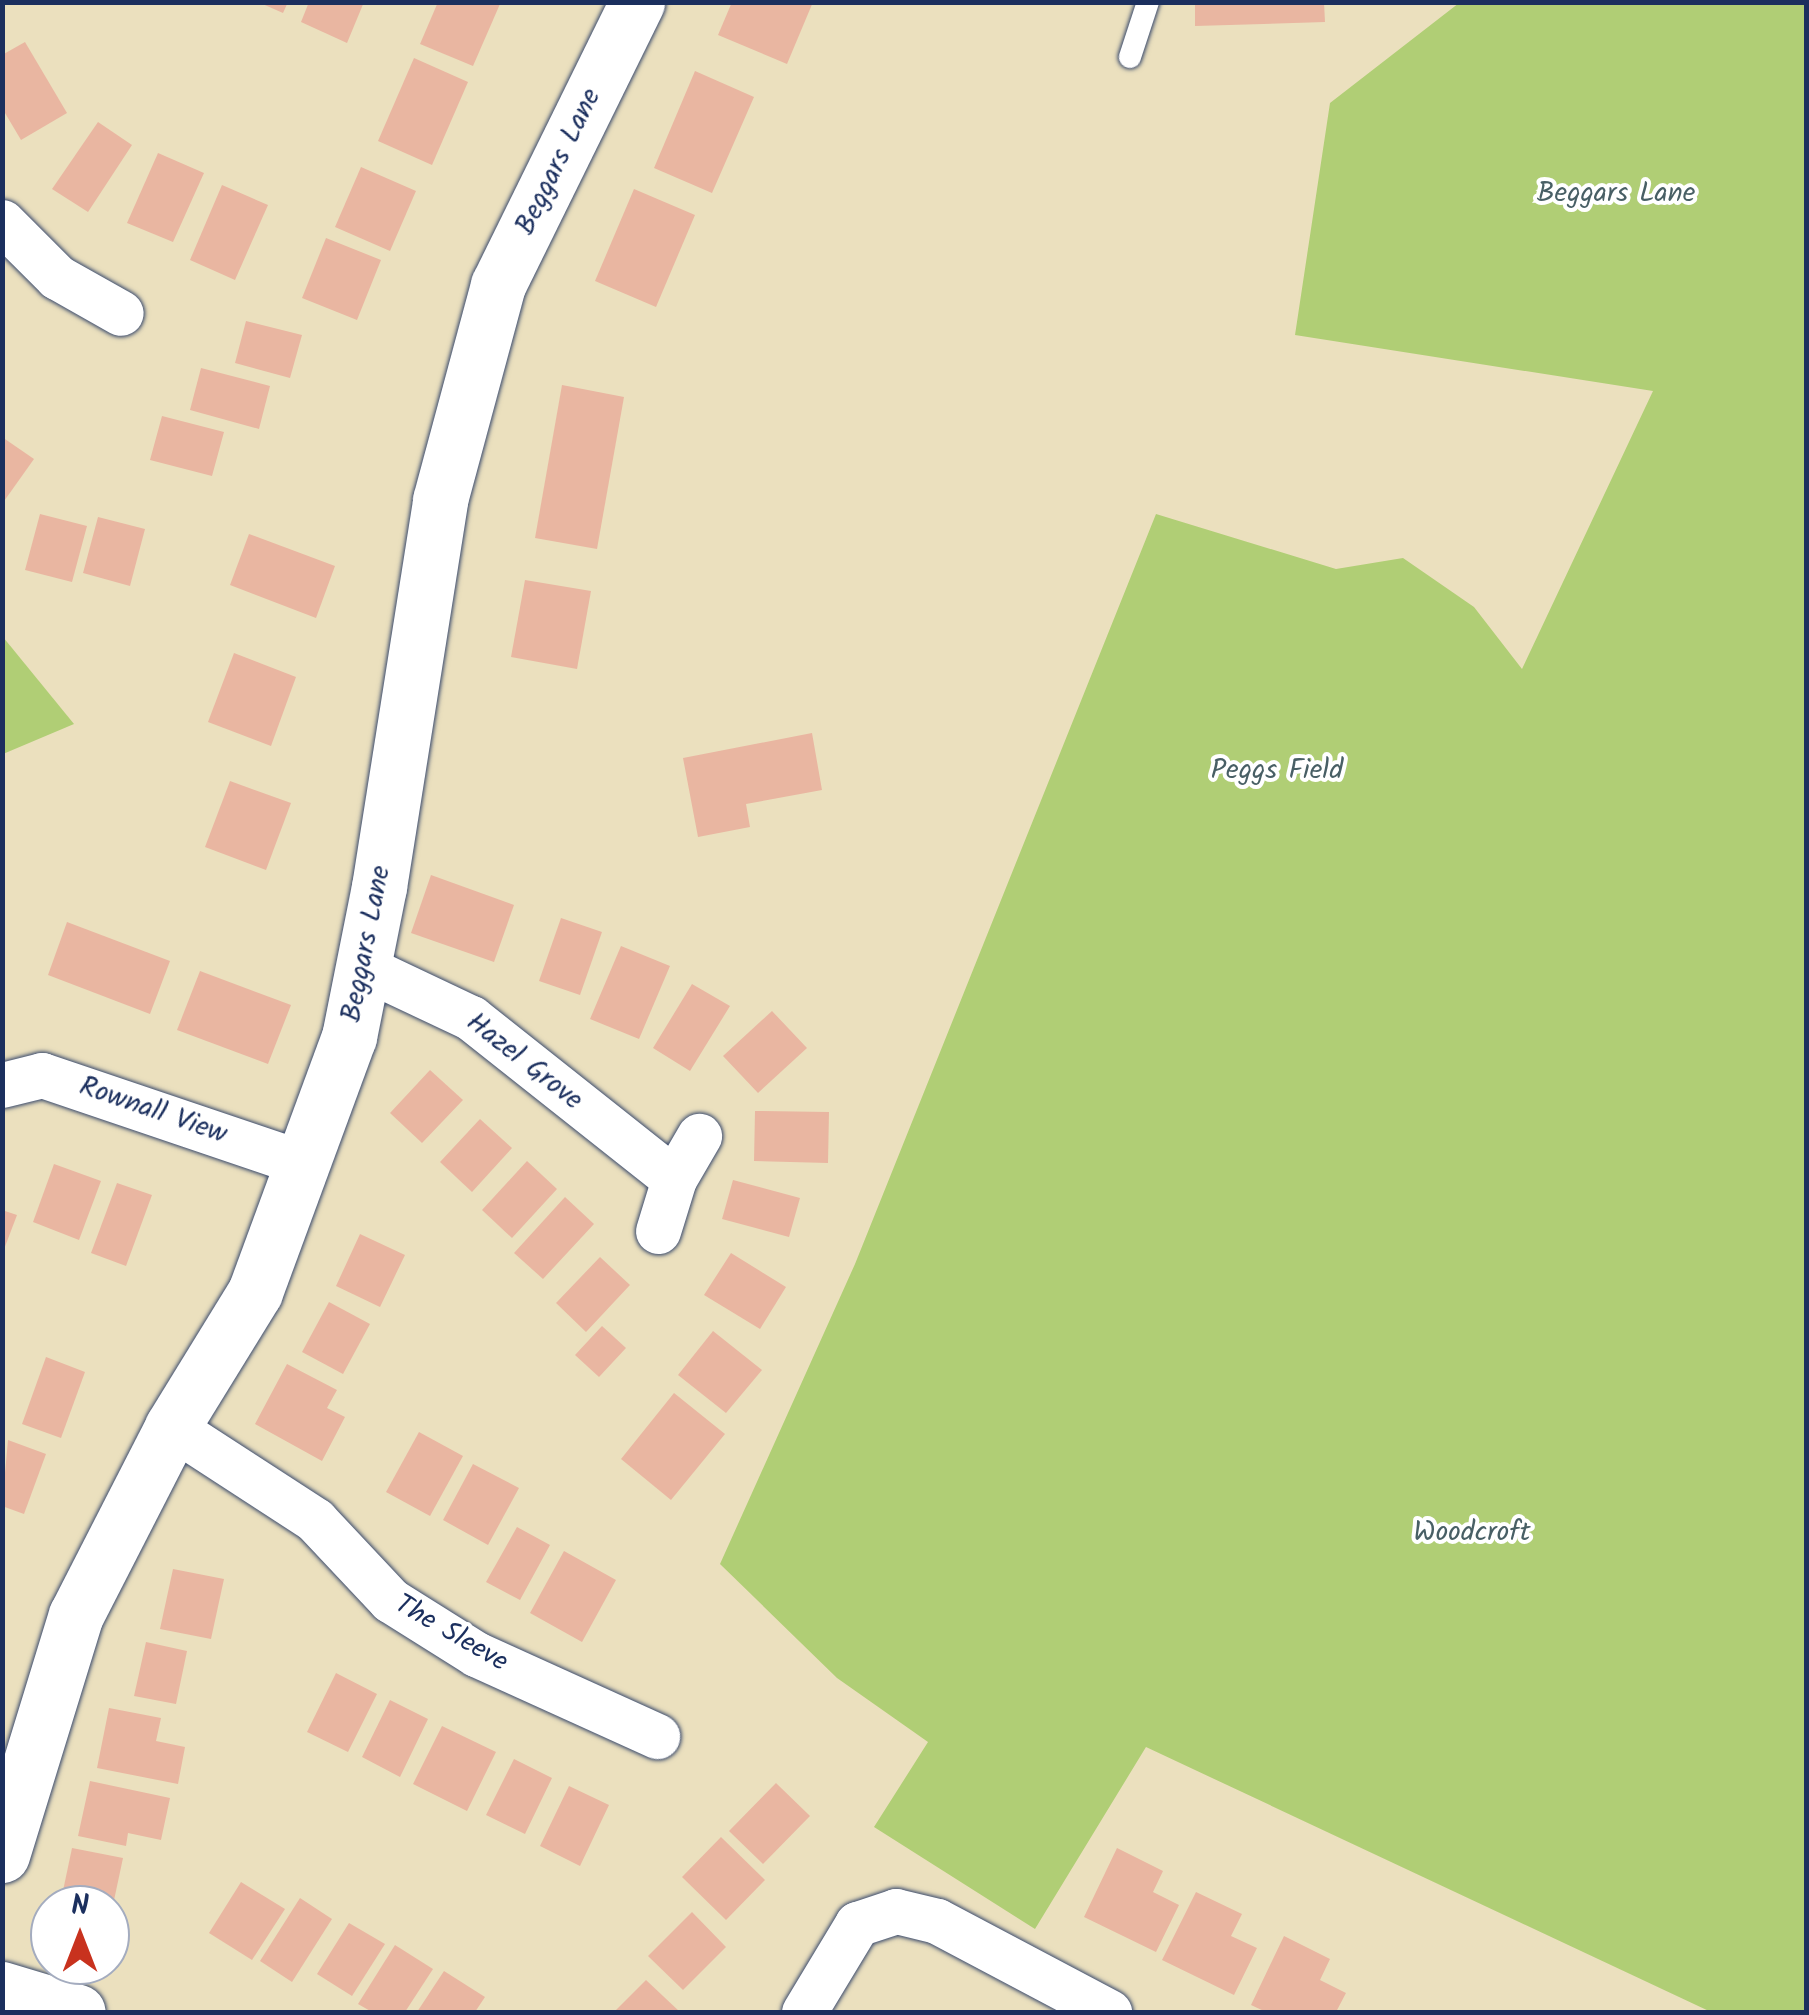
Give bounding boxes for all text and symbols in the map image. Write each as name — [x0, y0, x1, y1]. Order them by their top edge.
street label: Beggars Lane — [509, 83, 609, 241]
park label: Beggars Lane — [1537, 177, 1695, 211]
park label: Peggs Field — [1211, 754, 1343, 788]
street label: Beggars Lane — [335, 863, 399, 1025]
street label: Hazel Grove — [459, 1006, 589, 1118]
street label: Rownall View — [75, 1070, 231, 1152]
park label: Woodcroft — [1413, 1516, 1531, 1550]
street label: The Sleeve — [388, 1588, 514, 1680]
text: N — [71, 1884, 89, 1929]
north arrow — [30, 1885, 130, 1985]

